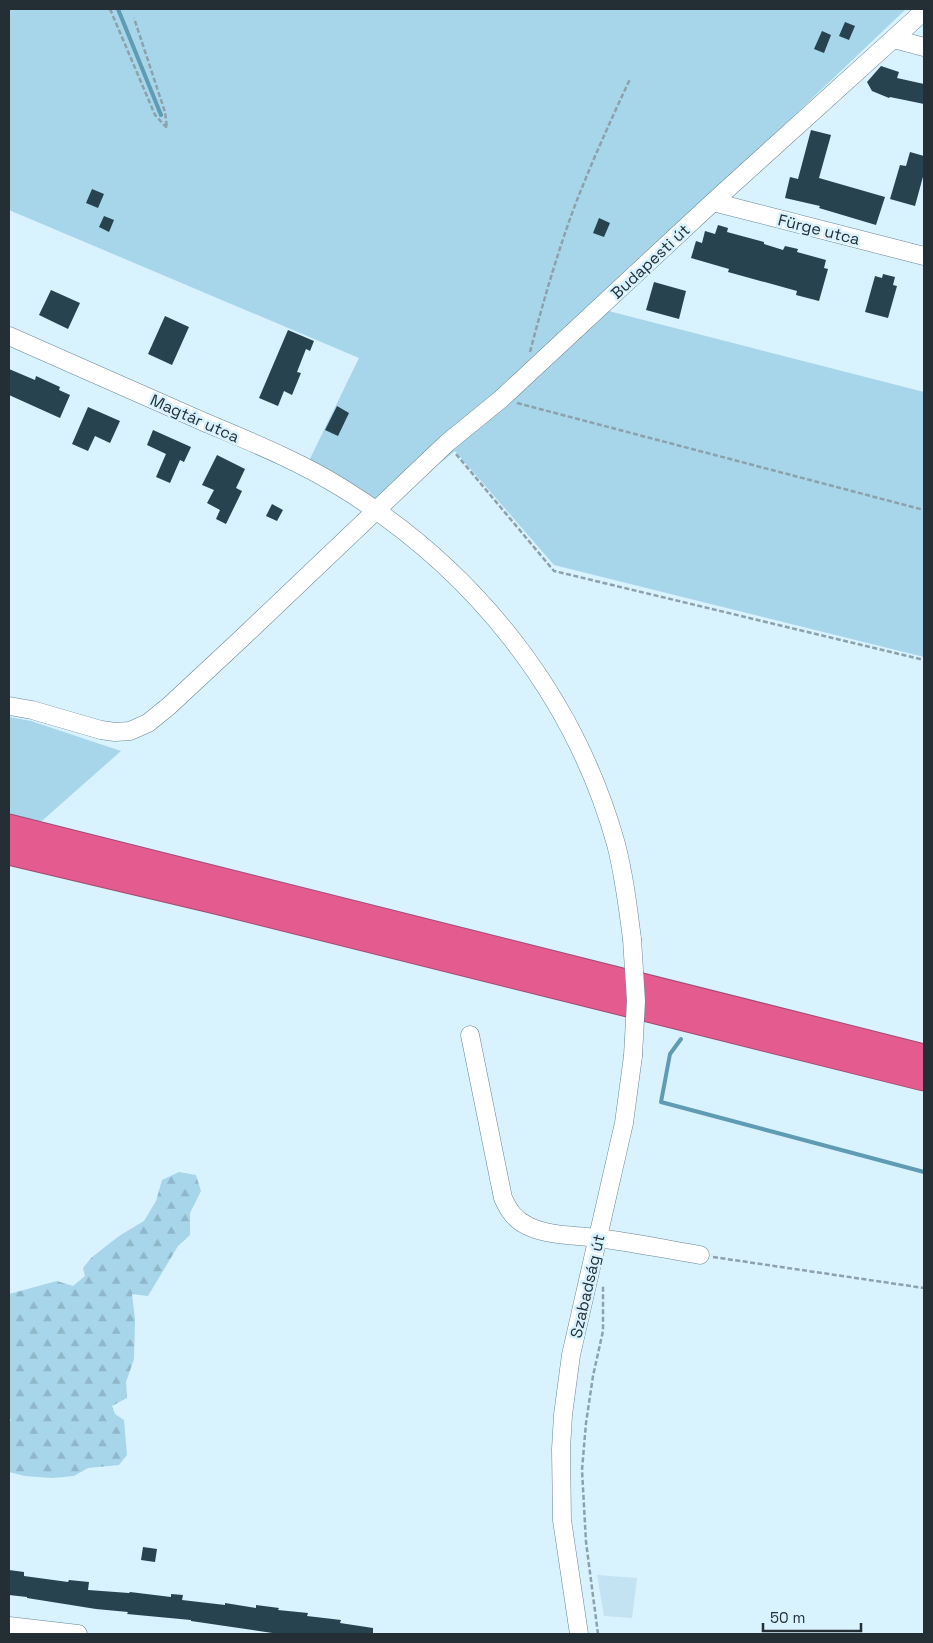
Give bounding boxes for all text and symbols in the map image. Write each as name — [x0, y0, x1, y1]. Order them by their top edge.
street label: Fürge utca — [776, 209, 862, 250]
street label: Budapesti út — [606, 219, 694, 303]
street label: Magtár utca — [147, 389, 243, 447]
street label: Szabadság út — [565, 1232, 610, 1340]
scale bar — [763, 1600, 860, 1632]
text: 50 m — [770, 1608, 805, 1627]

